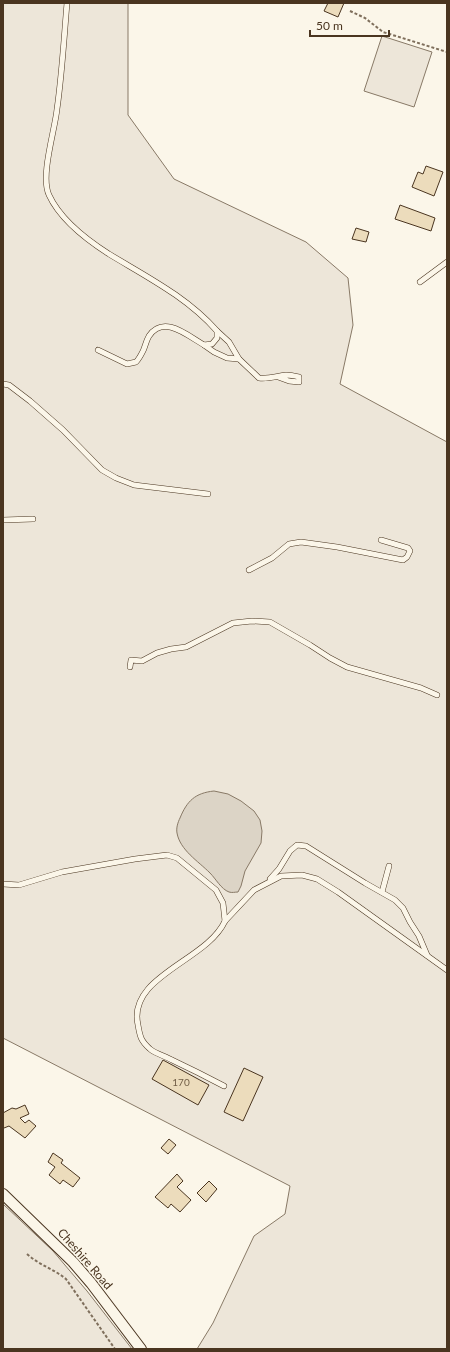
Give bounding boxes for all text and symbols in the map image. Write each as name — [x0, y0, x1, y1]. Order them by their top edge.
scale bar — [310, 12, 389, 38]
text: 50 m — [316, 18, 343, 33]
house number: 170 — [172, 1076, 190, 1088]
street label: Cheshire Road — [55, 1225, 116, 1292]

